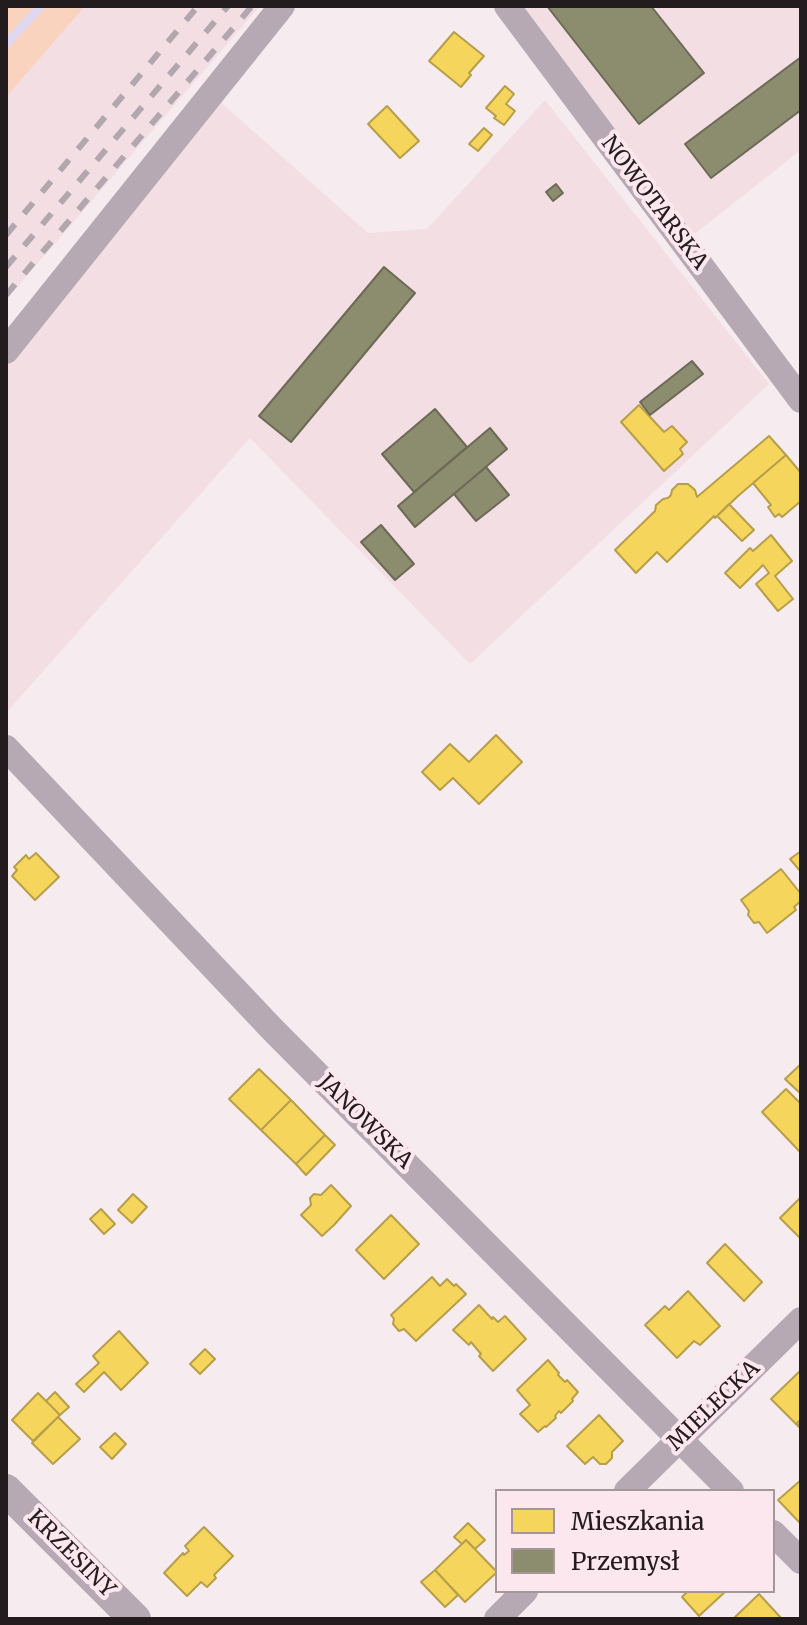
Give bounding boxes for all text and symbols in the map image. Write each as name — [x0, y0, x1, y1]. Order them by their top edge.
street label: NOWOTARSKA — [595, 131, 713, 275]
street label: JANOWSKA — [312, 1069, 418, 1175]
street label: MIELECKA — [662, 1356, 766, 1456]
legend — [495, 1489, 775, 1593]
street label: KRZESINY — [22, 1505, 120, 1603]
text: Mieszkania — [571, 1506, 704, 1537]
text: Przemysł — [571, 1546, 680, 1577]

